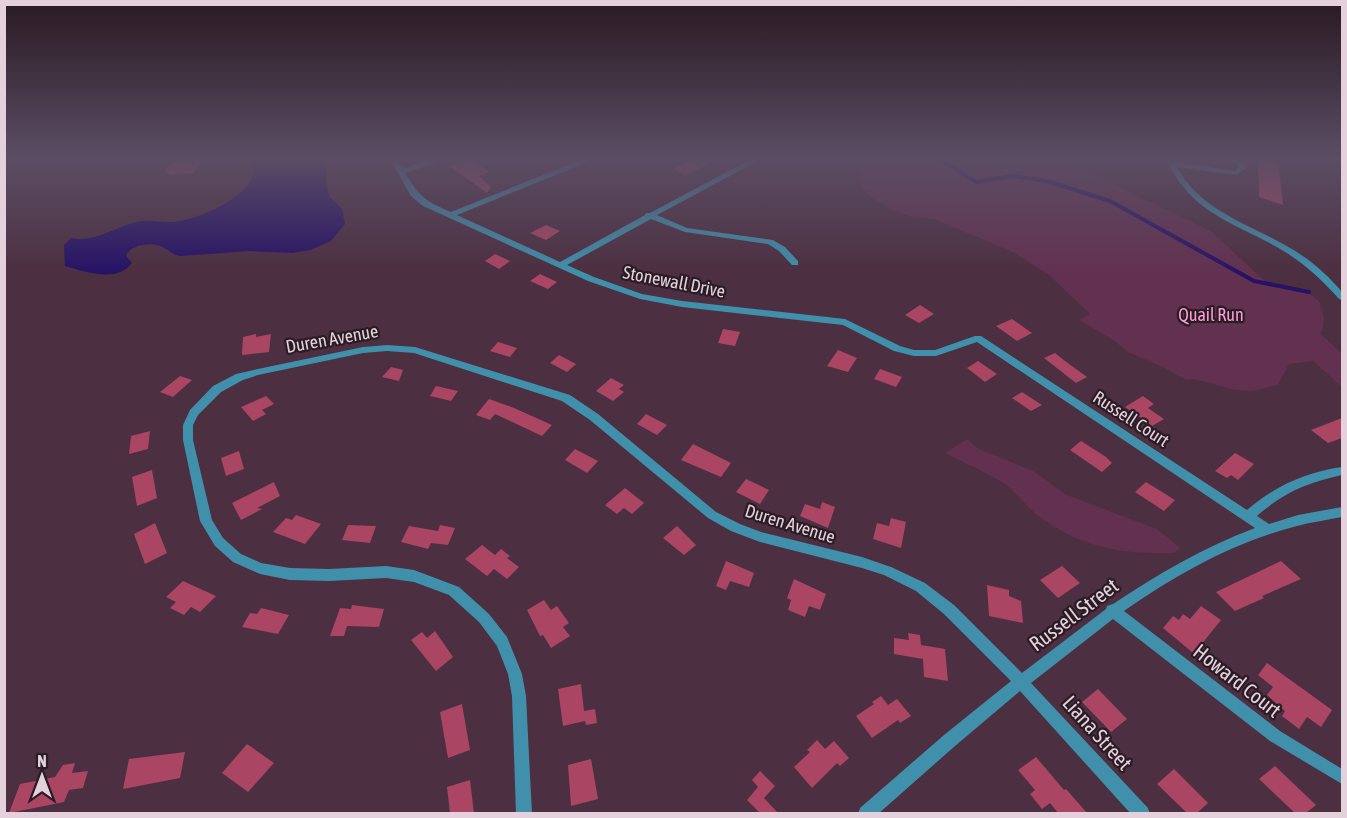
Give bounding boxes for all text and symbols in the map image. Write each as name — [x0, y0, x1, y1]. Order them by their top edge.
street label: Stonewall Drive — [621, 261, 727, 302]
park label: Quail Run — [1178, 304, 1244, 325]
street label: Duren Avenue — [284, 320, 380, 357]
street label: Russell Court — [1089, 386, 1173, 451]
street label: Duren Avenue — [742, 500, 838, 547]
street label: Russell Street — [1024, 573, 1123, 655]
street label: Howard Court — [1189, 639, 1286, 722]
street label: Liana Street — [1058, 690, 1137, 774]
north arrow — [12, 746, 72, 806]
text: N — [37, 752, 47, 770]

